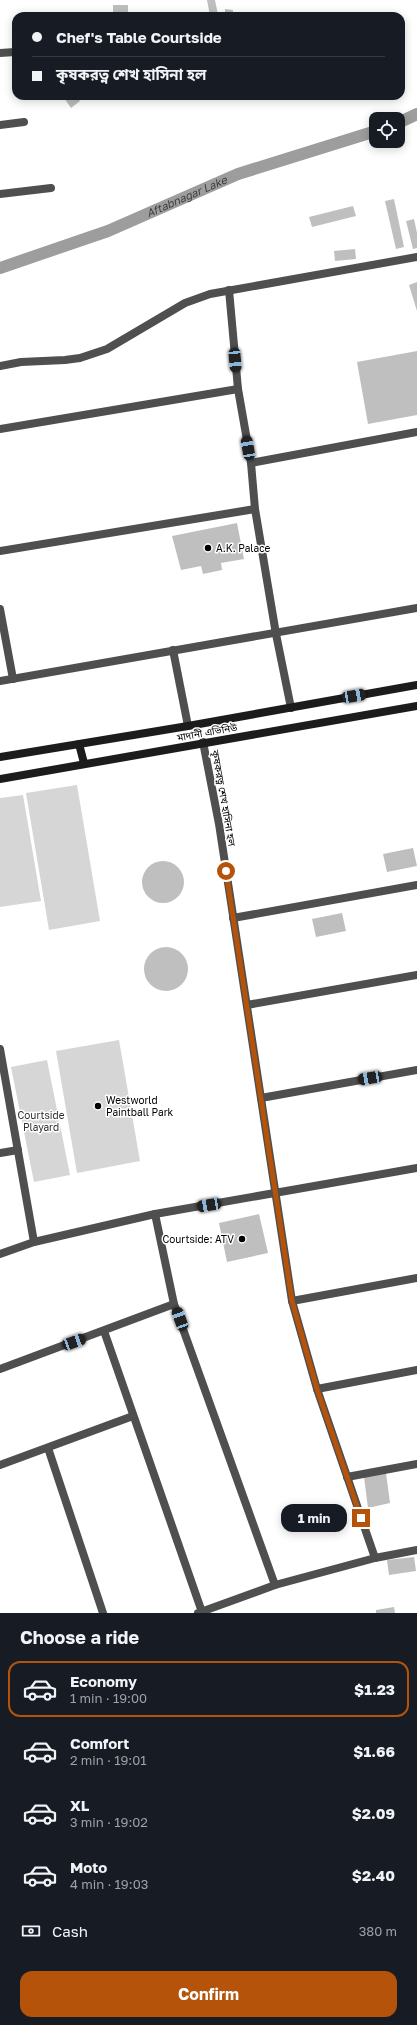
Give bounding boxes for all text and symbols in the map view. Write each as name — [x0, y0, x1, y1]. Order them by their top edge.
text: Chef's Table Courtside — [56, 28, 222, 46]
text: কৃষকরত্ন শেখ হাসিনা হল — [56, 65, 206, 83]
map controls — [369, 112, 405, 148]
button: locate — [369, 112, 405, 148]
water label: Aftabnagar Lake — [144, 172, 230, 219]
car — [228, 348, 242, 372]
car — [240, 435, 256, 461]
place label: A.K. Palace — [216, 542, 271, 554]
marker: A.K. Palace — [203, 543, 213, 553]
car — [341, 688, 367, 704]
street label: মাদানী এভিনিউ — [175, 721, 239, 743]
street label: কৃষকরত্ন শেখ হাসিনা হল — [208, 748, 239, 848]
route start — [217, 862, 235, 880]
car — [357, 1070, 383, 1086]
place label: Westworld Paintball Park — [106, 1094, 174, 1118]
marker: Westworld Paintball Park — [93, 1101, 103, 1111]
park label: Courtside Playard — [18, 1109, 65, 1133]
car — [196, 1197, 222, 1213]
place label: Courtside: ATV — [163, 1233, 234, 1245]
marker: Courtside: ATV — [237, 1234, 247, 1244]
car — [170, 1306, 190, 1332]
car — [61, 1332, 87, 1352]
callout: 1 min — [281, 1504, 347, 1532]
route end — [352, 1509, 370, 1527]
text: 1 min — [298, 1510, 330, 1526]
text: Choose a ride — [20, 1626, 139, 1648]
icon: car — [22, 1671, 58, 1707]
text: Economy — [70, 1672, 137, 1690]
text: $1.23 — [354, 1680, 395, 1698]
text: 1 min · 19:00 — [70, 1690, 147, 1706]
icon: car — [22, 1733, 58, 1769]
text: Comfort — [70, 1734, 129, 1752]
text: $1.66 — [353, 1742, 395, 1760]
text: 2 min · 19:01 — [70, 1752, 147, 1768]
icon: car — [22, 1795, 58, 1831]
text: XL — [70, 1796, 89, 1814]
text: $2.09 — [352, 1804, 395, 1822]
text: 3 min · 19:02 — [70, 1814, 148, 1830]
icon: car — [22, 1857, 58, 1893]
text: Moto — [70, 1858, 107, 1876]
text: $2.40 — [352, 1866, 395, 1884]
text: 4 min · 19:03 — [70, 1876, 148, 1892]
icon: cash — [20, 1920, 42, 1942]
text: Cash — [52, 1922, 88, 1940]
text: 380 m — [359, 1923, 397, 1939]
button: Confirm — [20, 1971, 397, 2017]

